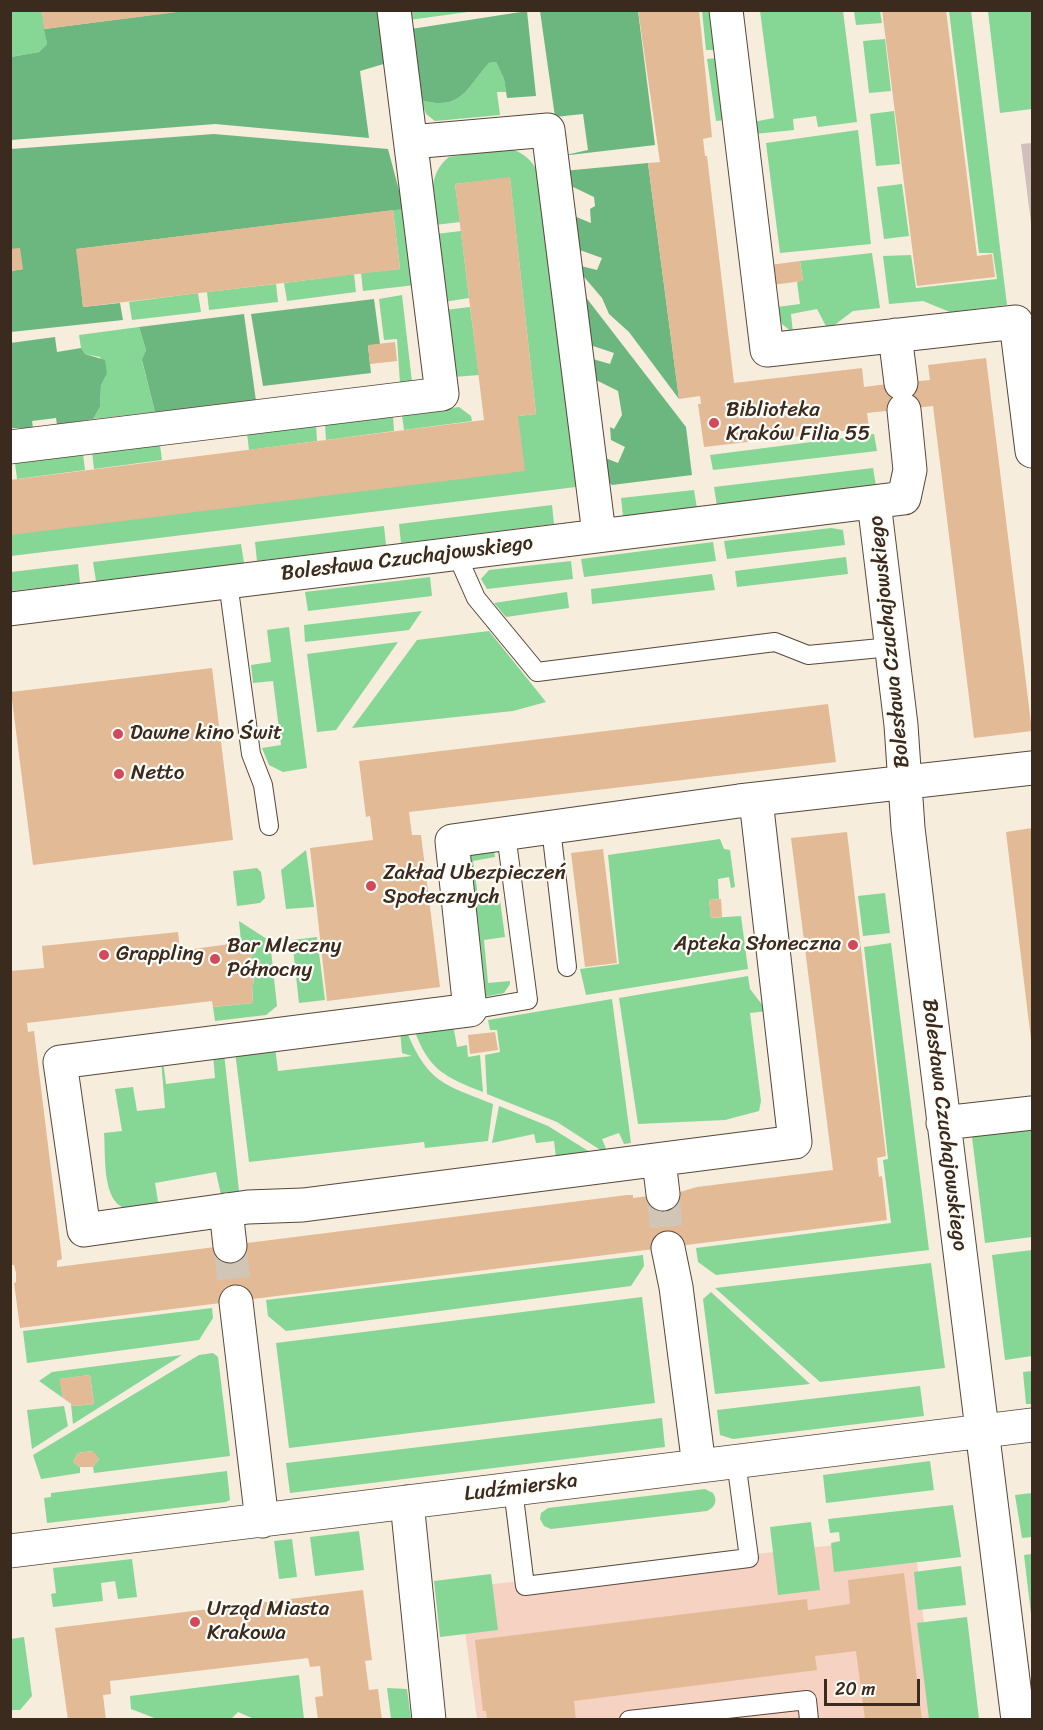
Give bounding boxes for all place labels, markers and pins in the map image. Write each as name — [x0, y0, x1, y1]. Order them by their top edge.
place label: Biblioteka Kraków Filia 55 — [726, 398, 870, 448]
marker: Biblioteka Kraków Filia 55 — [707, 416, 721, 430]
place label: Dawne kino Świt — [130, 721, 282, 747]
marker: Dawne kino Świt — [111, 727, 125, 741]
place label: Netto — [131, 761, 184, 787]
marker: Netto — [112, 767, 126, 781]
place label: Zakład Ubezpieczeń Społecznych — [383, 861, 566, 911]
marker: Zakład Ubezpieczeń Społecznych — [364, 879, 378, 893]
place label: Apteka Słoneczna — [674, 932, 841, 958]
place label: Bar Mleczny Północny — [227, 934, 341, 984]
marker: Apteka Słoneczna — [846, 938, 860, 952]
place label: Grappling — [116, 942, 204, 968]
marker: Grappling — [97, 948, 111, 962]
marker: Bar Mleczny Północny — [208, 952, 222, 966]
place label: Urząd Miasta Krakowa — [207, 1597, 329, 1647]
marker: Urząd Miasta Krakowa — [188, 1615, 202, 1629]

